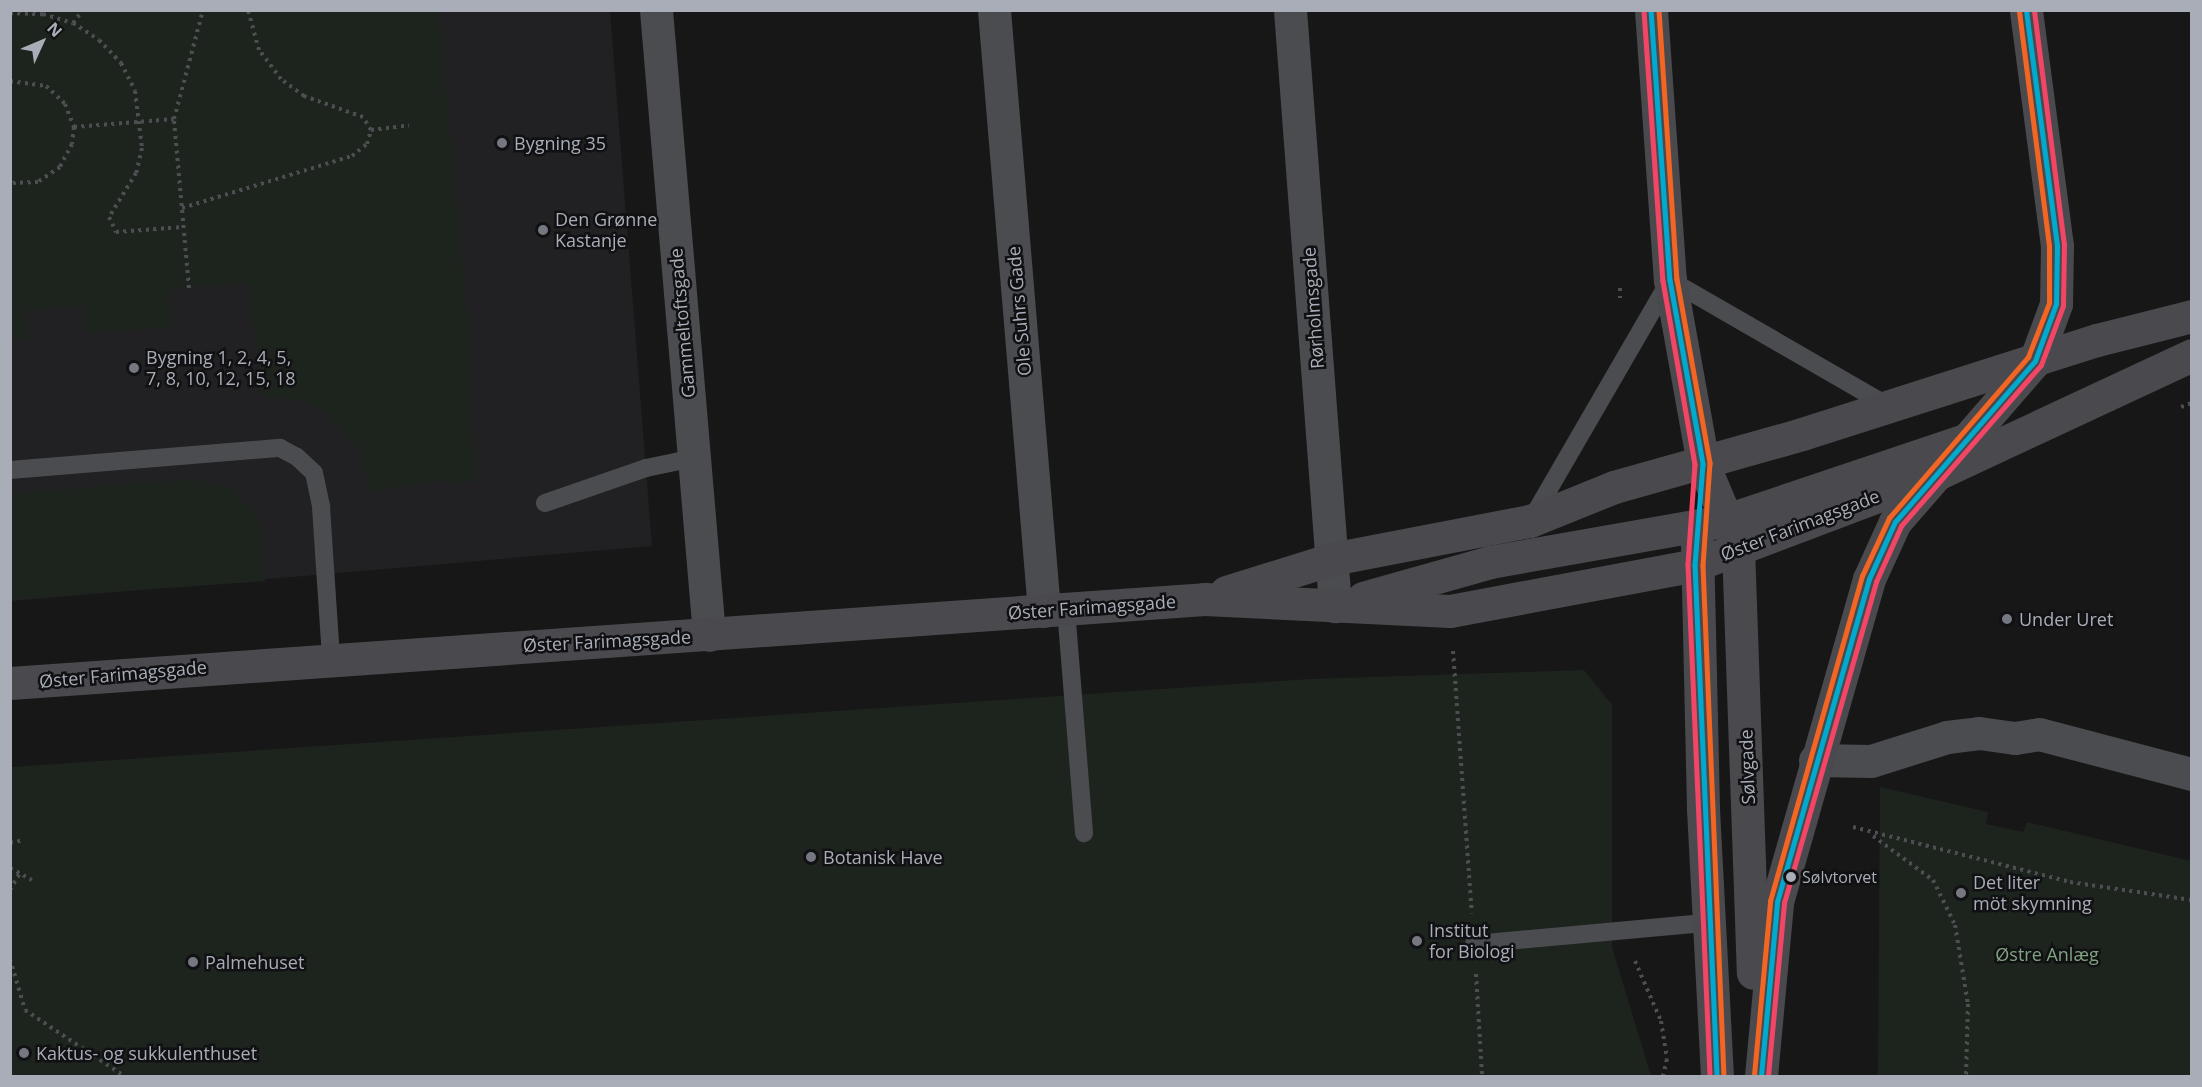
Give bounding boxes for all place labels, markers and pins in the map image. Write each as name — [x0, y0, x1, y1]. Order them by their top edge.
place label: Bygning 35 — [514, 132, 606, 154]
marker: Bygning 35 — [495, 136, 509, 150]
place label: Den Grønne Kastanje — [555, 209, 657, 252]
marker: Den Grønne Kastanje — [536, 223, 550, 237]
place label: Bygning 1, 2, 4, 5, 7, 8, 10, 12, 15, 18 — [146, 347, 296, 389]
marker: Bygning 1, 2, 4, 5, 7, 8, 10, 12, 15, 18 — [127, 361, 141, 375]
place label: Under Uret — [2019, 608, 2113, 630]
marker: Under Uret — [2000, 612, 2014, 626]
place label: Botanisk Have — [823, 846, 943, 868]
marker: Botanisk Have — [804, 850, 818, 864]
place label: Sølvtorvet — [1802, 867, 1877, 887]
marker: Sølvtorvet — [1785, 871, 1797, 883]
place label: Det liter möt skymning — [1973, 872, 2092, 914]
marker: Det liter möt skymning — [1954, 886, 1968, 900]
place label: Institut for Biologi — [1429, 920, 1515, 962]
marker: Institut for Biologi — [1410, 934, 1424, 948]
place label: Palmehuset — [205, 951, 304, 973]
marker: Palmehuset — [186, 955, 200, 969]
place label: Kaktus- og sukkulenthuset — [36, 1042, 257, 1064]
marker: Kaktus- og sukkulenthuset — [17, 1046, 31, 1060]

